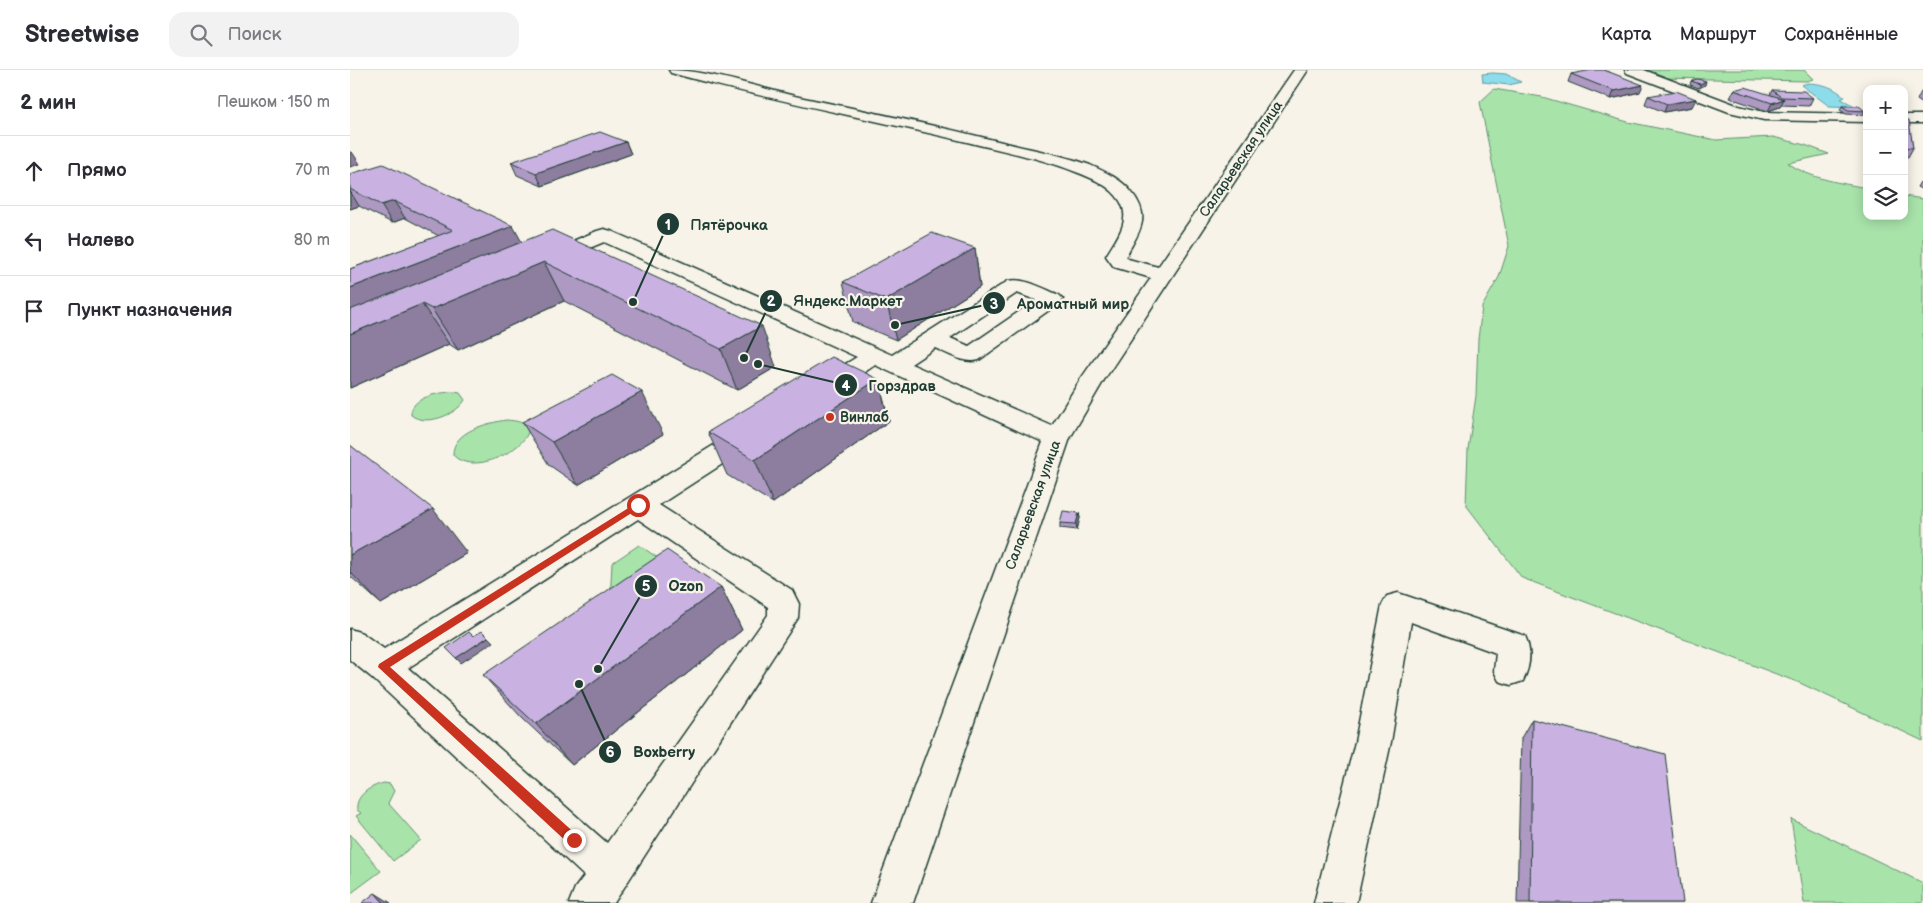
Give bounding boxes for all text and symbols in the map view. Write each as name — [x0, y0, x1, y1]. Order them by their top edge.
search box — [169, 12, 519, 57]
text: Streetwise — [25, 20, 139, 49]
icon: search — [187, 21, 215, 49]
text: Поиск — [227, 23, 282, 46]
text: Карта — [1601, 24, 1652, 45]
text: Маршрут — [1680, 24, 1756, 45]
text: Сохранённые — [1784, 24, 1898, 45]
map controls — [1863, 85, 1908, 220]
button: + — [1863, 85, 1908, 130]
text: 2 мин — [20, 90, 76, 115]
text: Пешком · 150 m — [217, 93, 330, 112]
street label: Саларьевская улица — [1196, 97, 1287, 220]
button: − — [1863, 130, 1908, 175]
icon: ahead — [20, 157, 48, 185]
text: Прямо — [67, 159, 127, 182]
text: 70 m — [295, 161, 330, 180]
button: layers — [1863, 175, 1908, 220]
callout: Пятёрочка — [656, 209, 778, 239]
text: 1 — [665, 216, 671, 235]
text: Пятёрочка — [690, 216, 768, 235]
icon: left — [20, 227, 48, 255]
text: Налево — [67, 229, 134, 252]
text: 80 m — [294, 231, 330, 250]
callout: Яндекс.Маркет — [759, 286, 913, 316]
callout: Ароматный мир — [982, 288, 1139, 318]
text: 2 — [767, 292, 776, 311]
text: Яндекс.Маркет — [793, 292, 904, 311]
text: 3 — [990, 295, 999, 314]
text: Ароматный мир — [1016, 295, 1129, 314]
icon: arrive — [20, 297, 48, 325]
text: Пункт назначения — [67, 299, 232, 322]
callout: Горздрав — [833, 370, 945, 400]
text: 4 — [842, 377, 851, 396]
text: Горздрав — [868, 377, 936, 396]
place label: Винлаб — [840, 409, 889, 426]
marker: Винлаб — [824, 411, 836, 423]
street label: Саларьевская улица — [1002, 437, 1065, 572]
route start — [627, 494, 650, 517]
callout: Ozon — [633, 571, 713, 601]
text: 5 — [642, 577, 651, 596]
text: Ozon — [669, 577, 703, 596]
callout: Boxberry — [598, 737, 705, 767]
text: 6 — [605, 743, 615, 762]
text: Boxberry — [633, 743, 695, 762]
route end — [563, 829, 586, 852]

